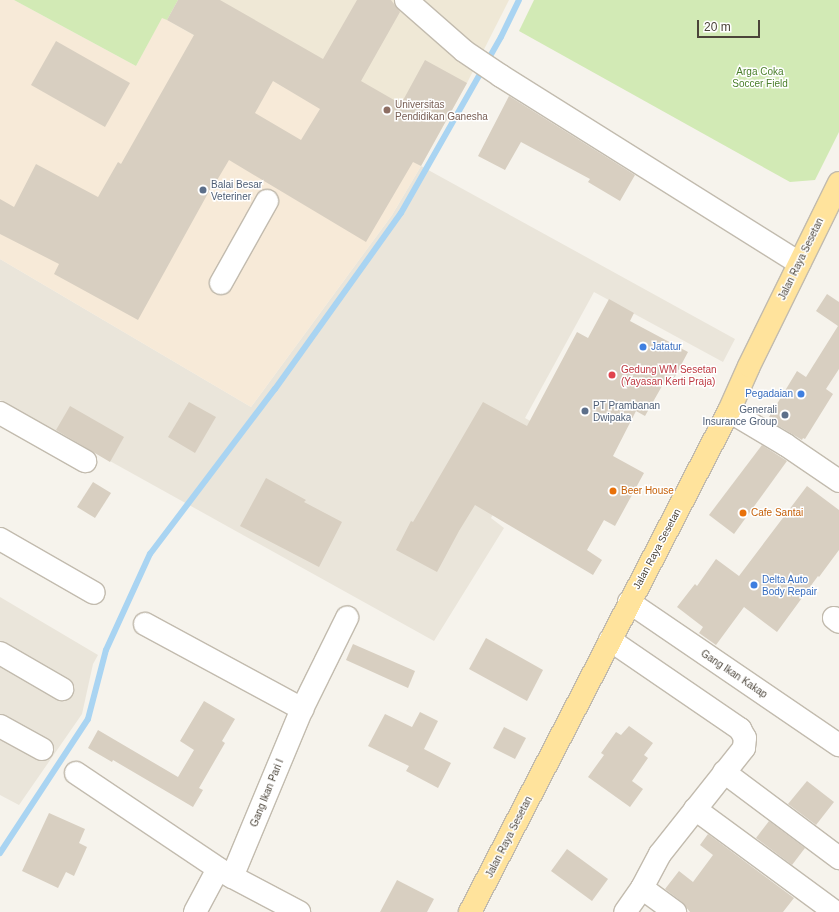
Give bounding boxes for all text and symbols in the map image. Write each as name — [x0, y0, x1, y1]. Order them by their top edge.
scale bar — [699, 12, 762, 38]
text: 20 m — [704, 20, 731, 34]
park label: Arga Coka Soccer Field — [732, 65, 788, 88]
place label: Universitas Pendidikan Ganesha — [395, 98, 488, 122]
marker: Universitas Pendidikan Ganesha — [382, 105, 392, 115]
place label: Balai Besar Veteriner — [211, 178, 262, 202]
marker: Balai Besar Veteriner — [198, 185, 208, 195]
street label: Jalan Raya Sesetan — [776, 216, 826, 302]
place label: Jatatur — [651, 341, 682, 353]
marker: Jatatur — [638, 342, 648, 352]
place label: Gedung WM Sesetan (Yayasan Kerti Praja) — [621, 363, 717, 386]
marker: Gedung WM Sesetan (Yayasan Kerti Praja) — [606, 369, 618, 381]
place label: Pegadaian — [745, 388, 793, 400]
marker: Pegadaian — [796, 389, 806, 399]
place label: PT Prambanan Dwipaka — [593, 399, 660, 422]
place label: Generali Insurance Group — [703, 403, 777, 426]
marker: PT Prambanan Dwipaka — [580, 406, 590, 416]
marker: Generali Insurance Group — [780, 410, 790, 420]
place label: Beer House — [621, 485, 674, 497]
marker: Beer House — [608, 486, 618, 496]
street label: Jalan Raya Sesetan — [631, 507, 683, 591]
place label: Cafe Santai — [751, 507, 803, 519]
marker: Cafe Santai — [738, 508, 748, 518]
place label: Delta Auto Body Repair — [762, 573, 817, 596]
marker: Delta Auto Body Repair — [749, 580, 759, 590]
street label: Gang Ikan Kakap — [699, 647, 769, 701]
street label: Gang Ikan Pari I — [248, 757, 286, 829]
street label: Jalan Raya Sesetan — [483, 794, 535, 880]

